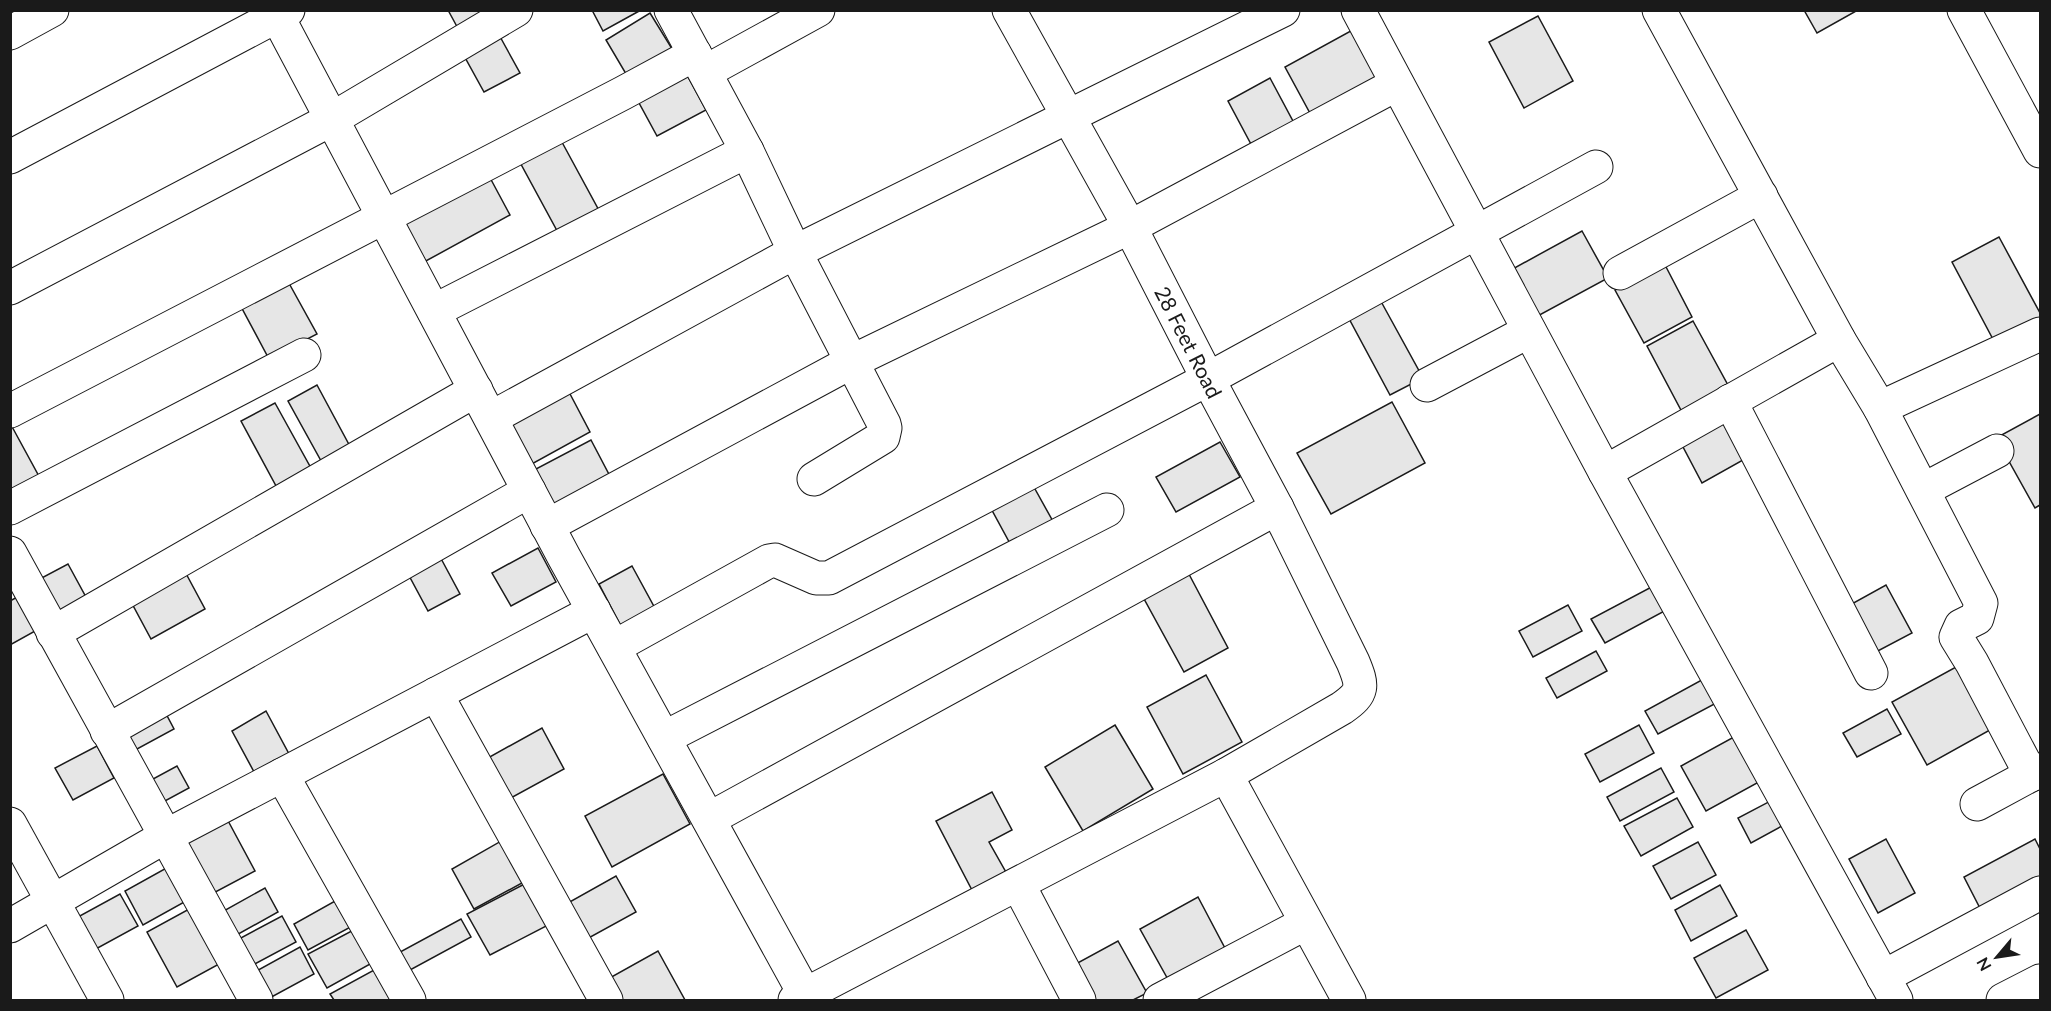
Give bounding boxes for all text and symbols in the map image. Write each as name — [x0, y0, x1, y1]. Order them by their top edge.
street label: 28 Feet Road — [1150, 282, 1228, 402]
north arrow — [1967, 927, 2027, 987]
text: N — [1972, 955, 1995, 975]

